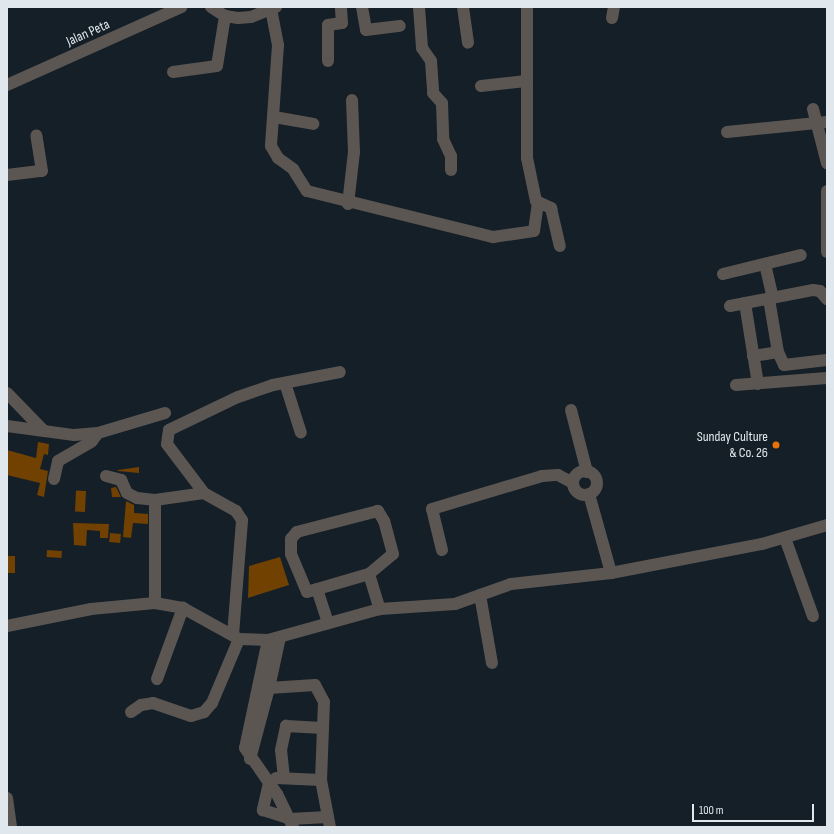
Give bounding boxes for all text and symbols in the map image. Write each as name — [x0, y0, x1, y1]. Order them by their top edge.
street label: Jalan Peta — [64, 16, 112, 50]
place label: Sunday Culture & Co. 26 — [697, 429, 768, 462]
marker: Sunday Culture & Co. 26 — [771, 440, 781, 450]
scale bar — [694, 796, 816, 822]
text: 100 m — [699, 803, 724, 818]

